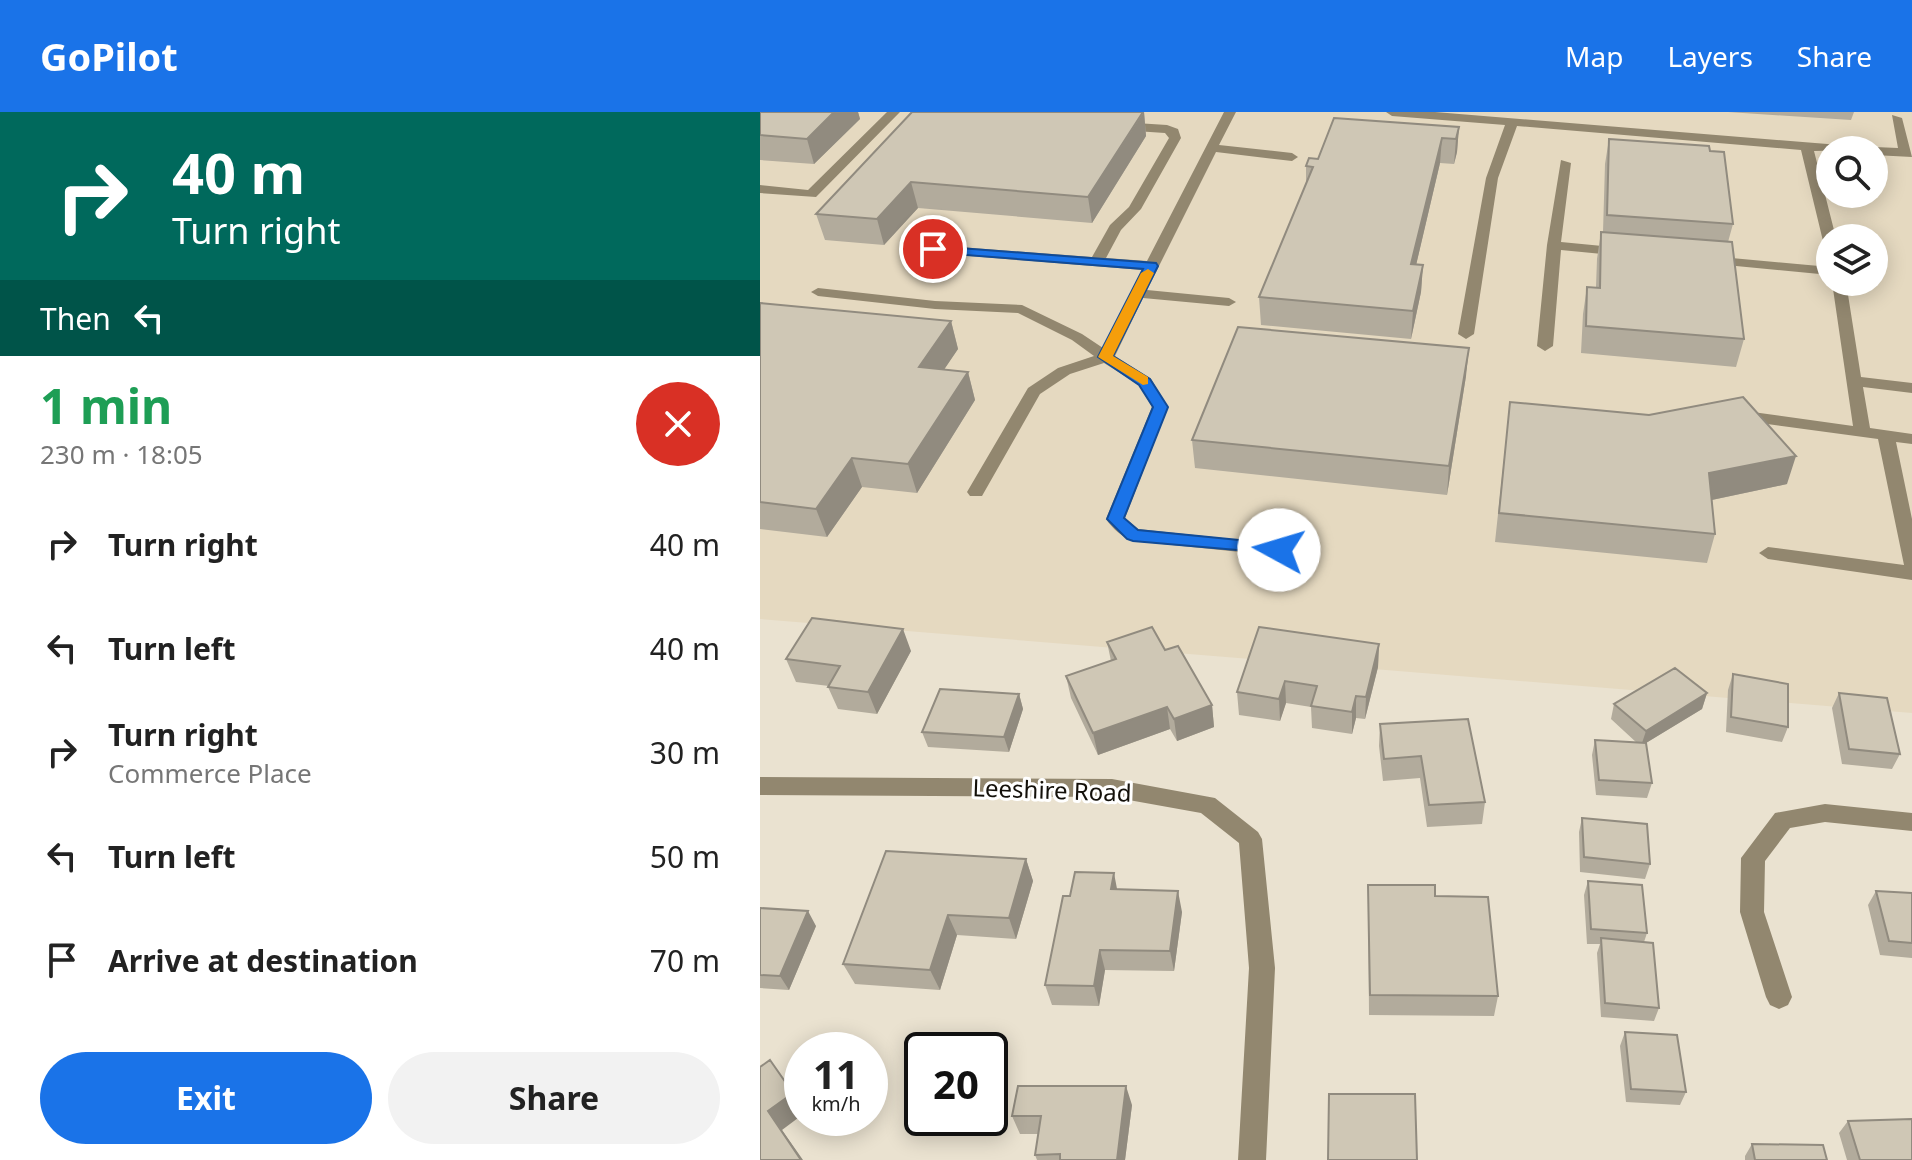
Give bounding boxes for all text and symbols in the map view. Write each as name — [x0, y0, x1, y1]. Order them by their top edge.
text: GoPilot — [40, 30, 178, 82]
text: Map — [1565, 37, 1623, 75]
text: Layers — [1667, 37, 1753, 75]
text: Share — [1797, 37, 1872, 75]
text: 40 m — [172, 134, 305, 210]
map controls — [1816, 136, 1888, 296]
button: search — [1816, 136, 1888, 208]
icon: right — [40, 144, 144, 248]
text: Turn right — [172, 206, 340, 255]
pin — [899, 215, 967, 283]
button: layers — [1816, 224, 1888, 296]
icon: arrive — [911, 227, 955, 271]
icon: left — [127, 296, 171, 340]
text: Then — [40, 298, 111, 339]
text: 1 min — [40, 373, 172, 438]
button: close — [636, 382, 720, 466]
text: 230 m · 18:05 — [40, 436, 203, 472]
position arrow — [1237, 508, 1321, 592]
icon: right — [40, 522, 84, 566]
text: Turn right — [108, 524, 258, 565]
text: 40 m — [650, 524, 720, 565]
icon: left — [40, 626, 84, 670]
text: Turn left — [108, 628, 236, 669]
text: 40 m — [650, 628, 720, 669]
text: Turn right — [108, 714, 258, 755]
icon: right — [40, 730, 84, 774]
text: 30 m — [650, 732, 720, 773]
text: Commerce Place — [108, 755, 312, 791]
street label: Leeshire Road — [972, 770, 1132, 809]
icon: left — [40, 834, 84, 878]
text: Turn left — [108, 836, 236, 877]
text: 50 m — [650, 836, 720, 877]
icon: arrive — [40, 938, 84, 982]
text: Arrive at destination — [108, 940, 418, 981]
text: 70 m — [650, 940, 720, 981]
speed limit sign: 20 — [904, 1032, 1008, 1136]
text: 11 — [813, 1046, 859, 1101]
button: Exit — [40, 1052, 372, 1144]
button: Share — [388, 1052, 720, 1144]
text: km/h — [811, 1090, 861, 1117]

